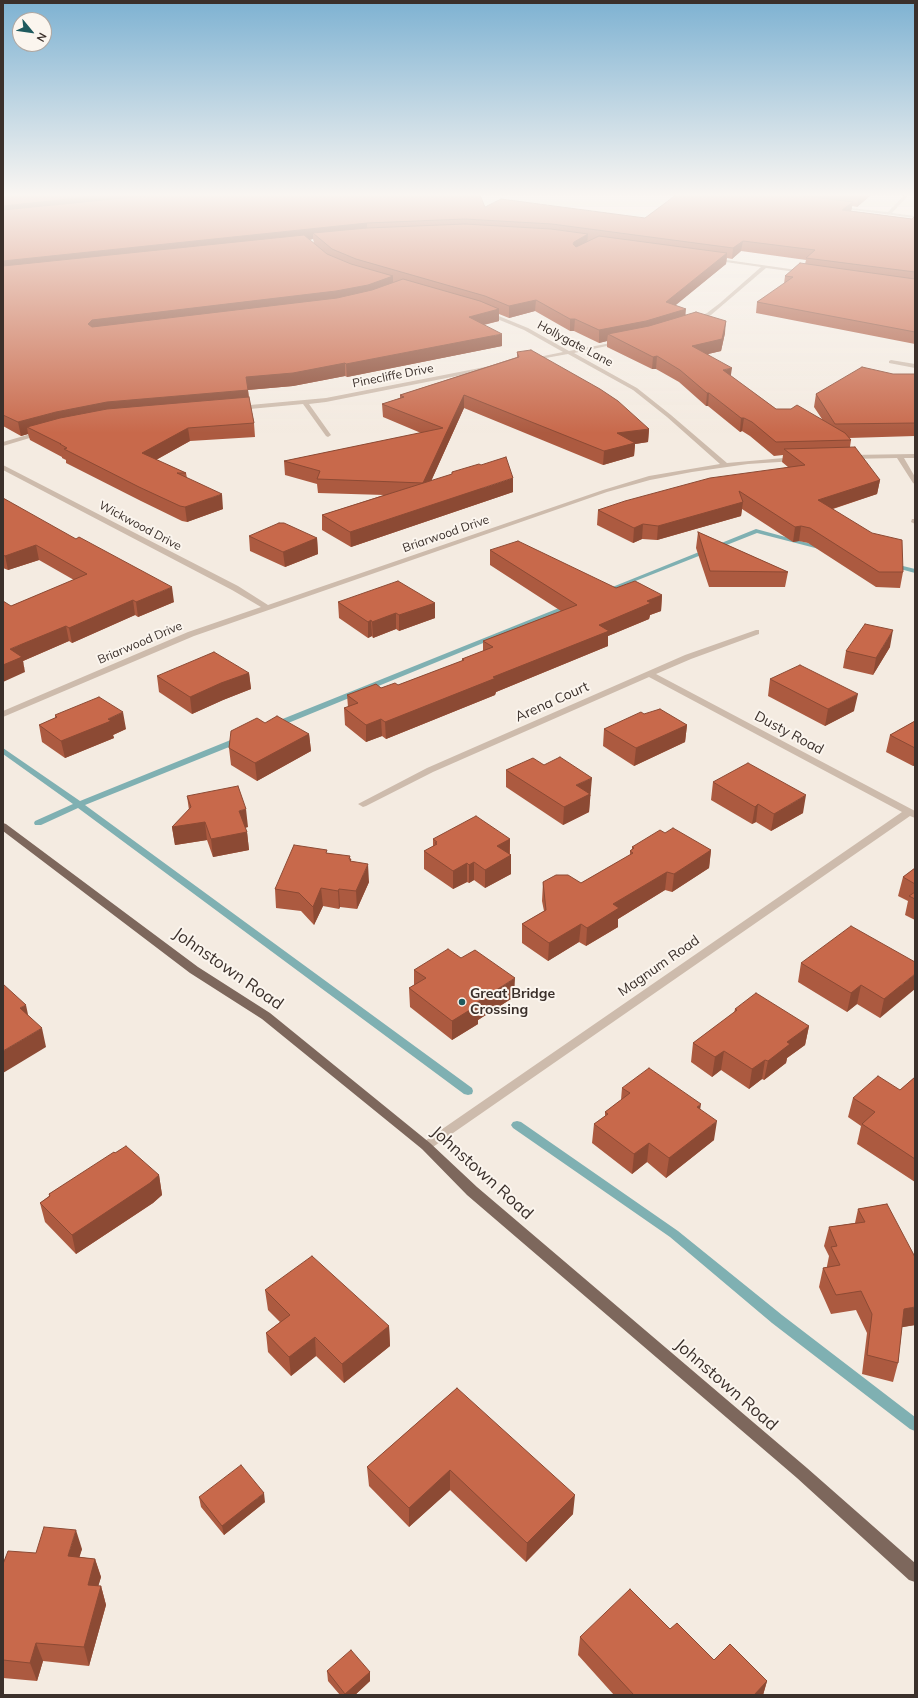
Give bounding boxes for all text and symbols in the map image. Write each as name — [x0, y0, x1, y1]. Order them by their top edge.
north arrow — [12, 12, 52, 52]
text: N — [33, 30, 50, 44]
street label: Hollygate Lane — [535, 318, 615, 370]
street label: Pinecliffe Drive — [351, 361, 435, 391]
street label: Wickwood Drive — [96, 498, 184, 554]
street label: Briarwood Drive — [401, 512, 491, 556]
street label: Briarwood Drive — [95, 619, 185, 667]
street label: Arena Court — [513, 678, 591, 726]
street label: Dusty Road — [752, 708, 826, 758]
street label: Johnstown Road — [169, 923, 287, 1015]
street label: Magnum Road — [615, 932, 703, 1000]
place label: Great Bridge Crossing — [470, 986, 555, 1018]
marker: Great Bridge Crossing — [457, 997, 467, 1007]
street label: Johnstown Road — [427, 1122, 537, 1224]
street label: Johnstown Road — [670, 1335, 782, 1435]

